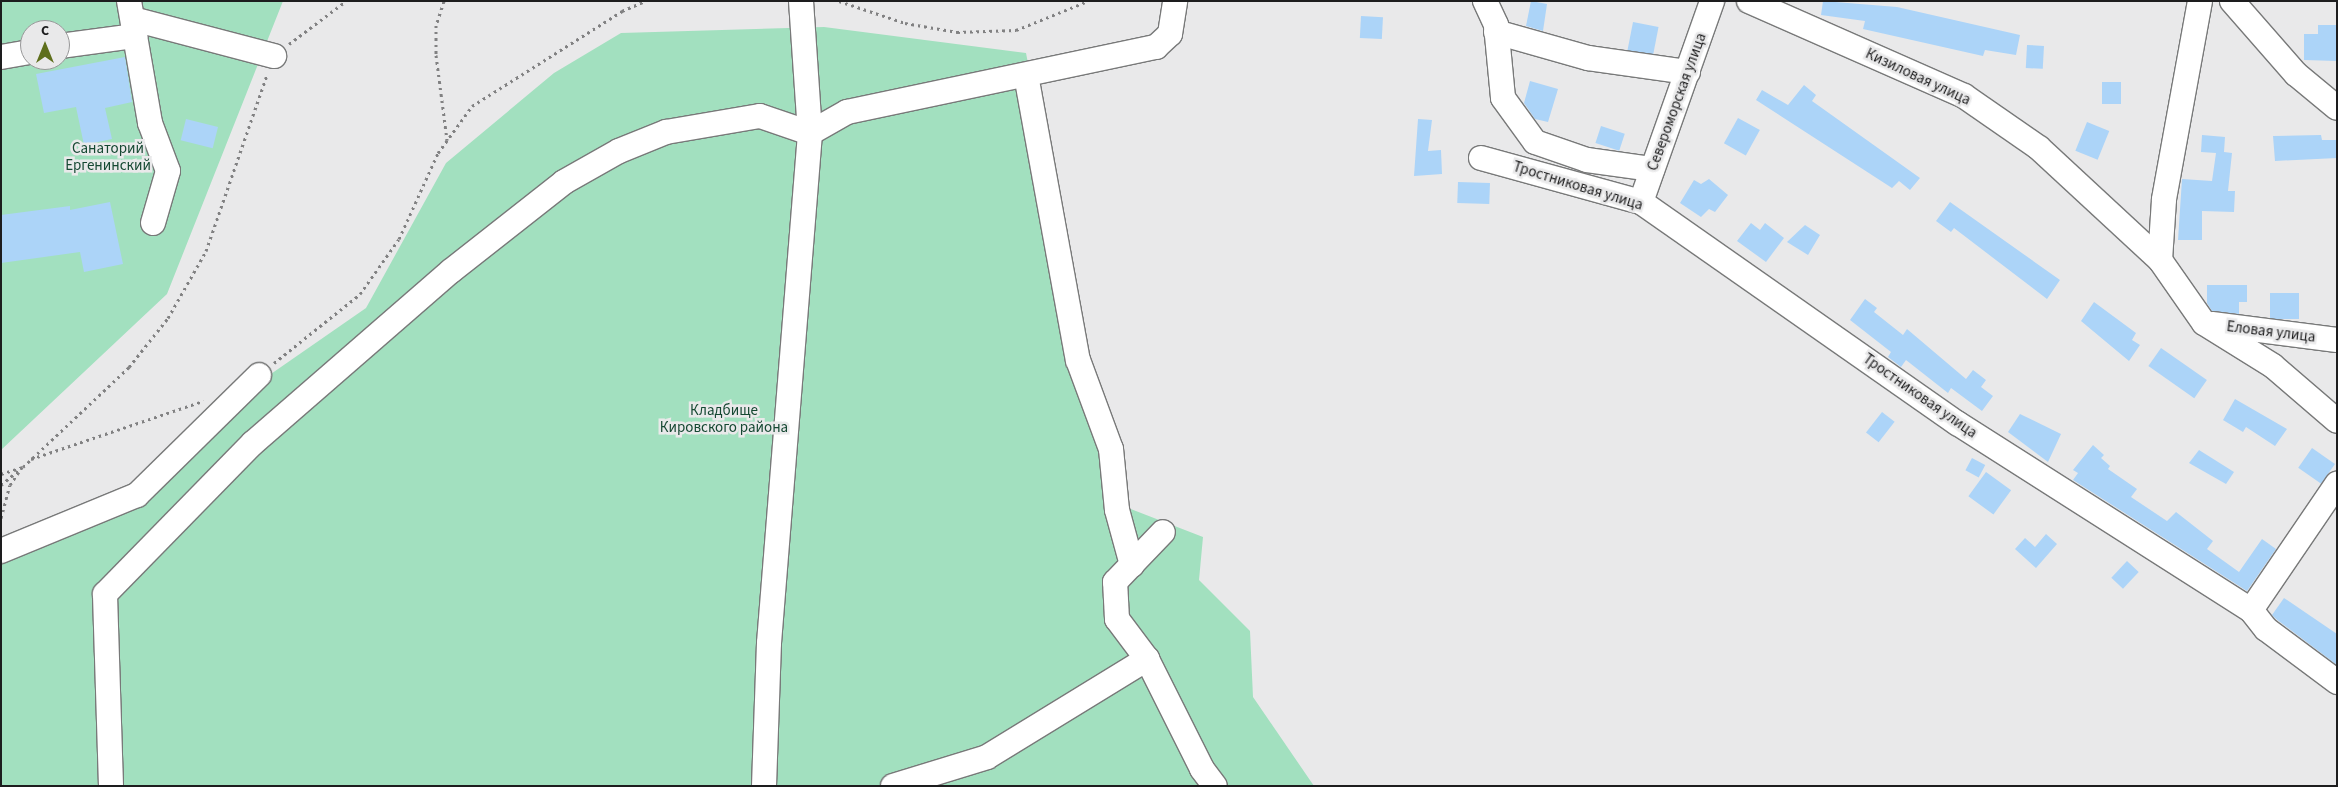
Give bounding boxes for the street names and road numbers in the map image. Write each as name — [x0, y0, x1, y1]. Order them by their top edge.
street label: Североморская улица — [1644, 31, 1710, 173]
street label: Кизиловая улица — [1863, 45, 1973, 109]
street label: Тростниковая улица — [1511, 158, 1645, 214]
street label: Еловая улица — [2226, 318, 2316, 346]
street label: Тростниковая улица — [1860, 350, 1980, 442]

